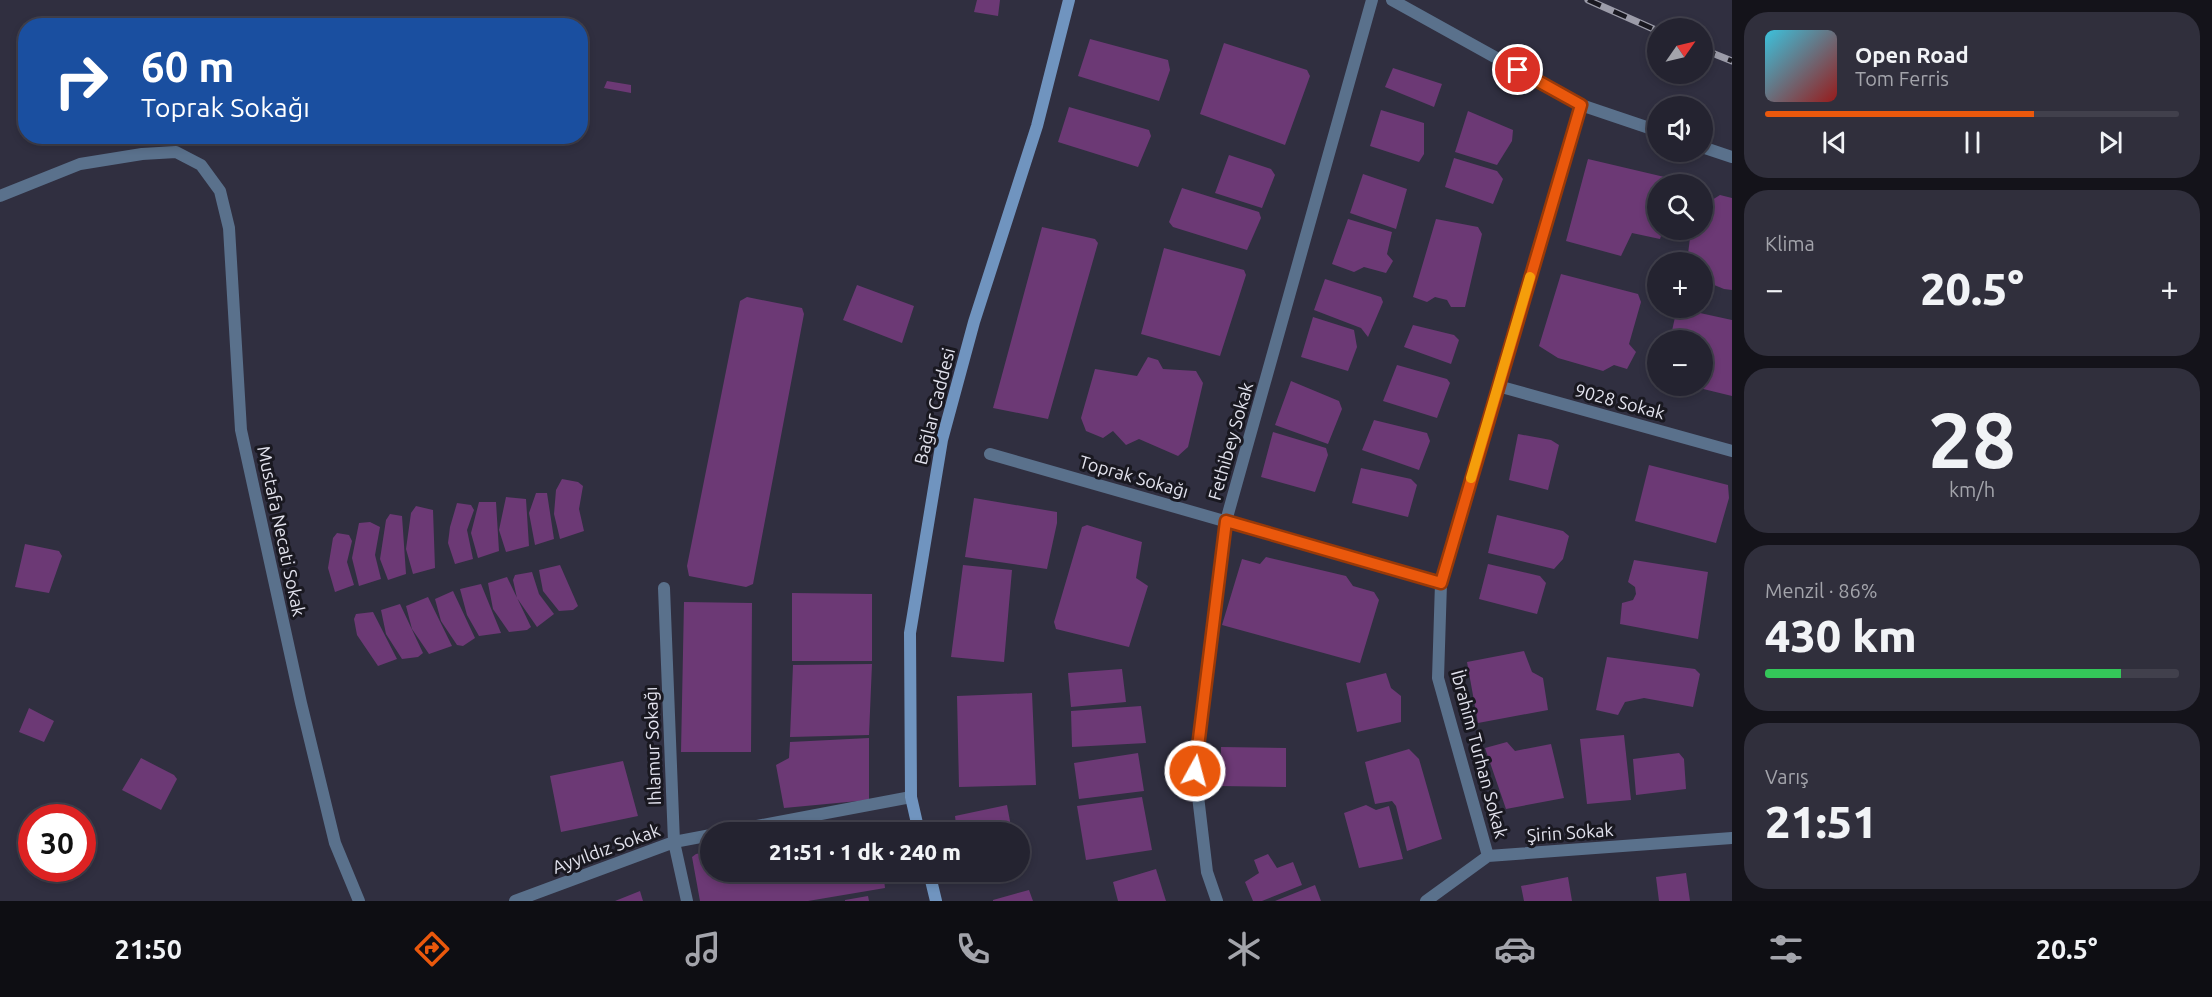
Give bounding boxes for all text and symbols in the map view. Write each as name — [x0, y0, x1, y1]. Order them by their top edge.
north arrow — [1647, 18, 1713, 84]
map controls — [1647, 18, 1713, 396]
icon: right — [42, 42, 120, 120]
text: Open Road — [1855, 42, 1969, 67]
text: 60 m — [141, 43, 235, 90]
pin — [1492, 44, 1543, 95]
icon: arrive — [1501, 53, 1534, 86]
text: Tom Ferris — [1855, 67, 1949, 90]
text: Toprak Sokağı — [141, 92, 310, 122]
button: sound — [1647, 96, 1713, 162]
icon: previous — [1818, 126, 1851, 159]
icon: pause — [1956, 126, 1989, 159]
icon: next — [2094, 126, 2127, 159]
button: search — [1647, 174, 1713, 240]
text: Klima — [1765, 232, 1815, 255]
button: + — [1647, 252, 1713, 318]
text: 20.5° — [1920, 263, 2024, 314]
text: − — [1765, 270, 1784, 307]
text: + — [2160, 270, 2179, 307]
button: − — [1647, 330, 1713, 396]
street label: Bağlar Caddesi — [910, 346, 958, 466]
street label: 9028 Sokak — [1573, 379, 1667, 423]
street label: Fethibey Sokak — [1204, 380, 1256, 502]
text: 28 — [1928, 395, 2016, 483]
street label: Mustafa Necati Sokak — [254, 444, 310, 618]
street label: Toprak Sokağı — [1077, 451, 1191, 501]
text: km/h — [1949, 478, 1995, 501]
text: Menzil · 86% — [1765, 579, 1878, 602]
text: 430 km — [1765, 610, 1917, 661]
street label: İbrahim Turhan Sokak — [1448, 668, 1512, 840]
street label: Ihlamur Sokağı — [640, 686, 664, 806]
position arrow — [1163, 739, 1227, 803]
text: Varış — [1765, 765, 1809, 788]
text: 21:51 — [1765, 796, 1878, 847]
speed limit sign: 30 — [18, 804, 96, 882]
street label: Ayyıldız Sokak — [549, 819, 663, 877]
street label: Şirin Sokak — [1526, 819, 1614, 845]
text: 21:51 · 1 dk · 240 m — [769, 839, 961, 864]
icon: directions — [411, 928, 453, 970]
icon: music — [682, 928, 724, 970]
icon: phone — [952, 928, 994, 970]
icon: climate — [1223, 928, 1265, 970]
icon: car — [1494, 928, 1536, 970]
icon: filters — [1765, 928, 1807, 970]
text: 21:50 — [114, 934, 182, 964]
text: 20.5° — [2036, 934, 2098, 964]

